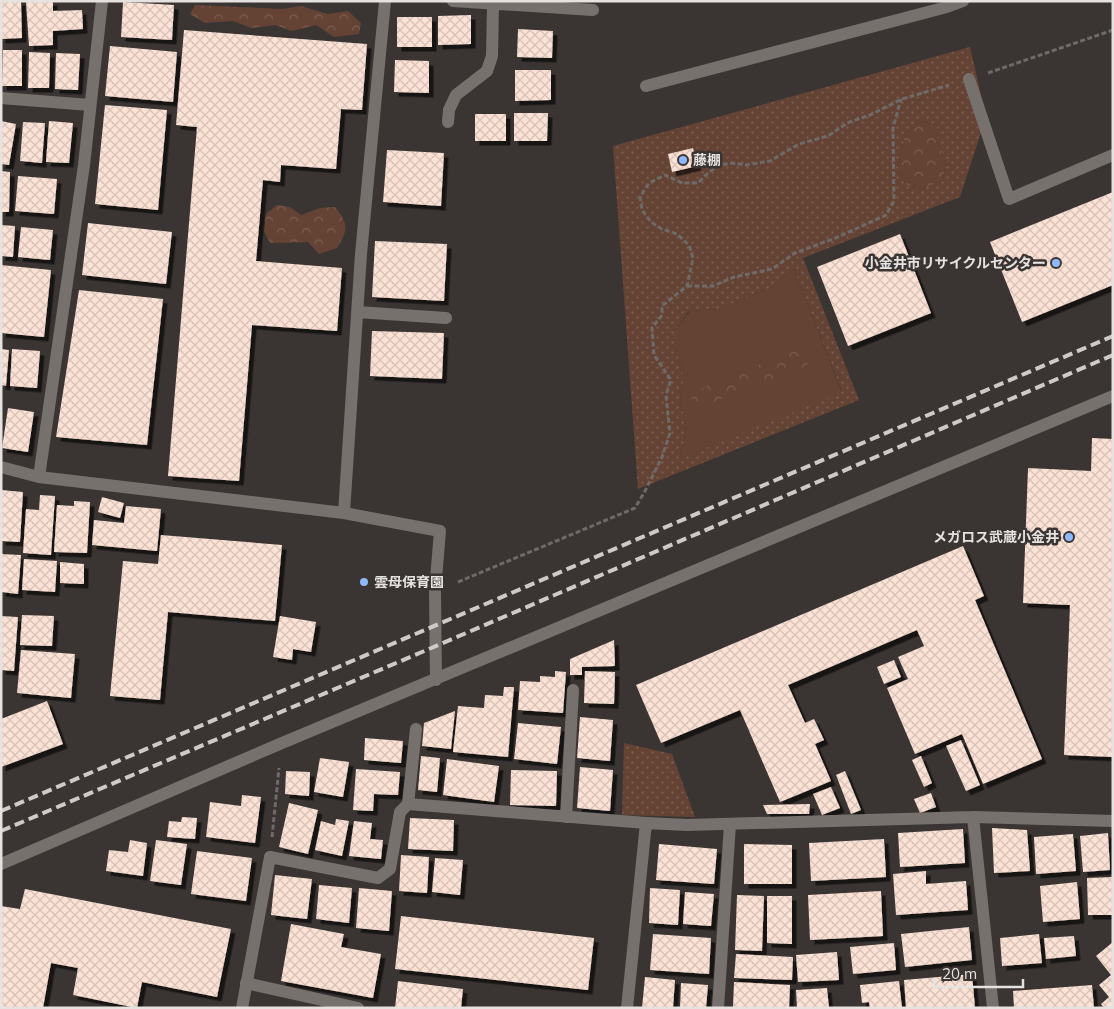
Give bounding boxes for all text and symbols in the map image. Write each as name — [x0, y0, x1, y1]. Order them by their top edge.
place label: 藤棚 — [693, 151, 721, 169]
marker: 藤棚 — [677, 154, 689, 166]
place label: 小金井市リサイクルセンター — [865, 254, 1046, 272]
marker: 小金井市リサイクルセンター — [1050, 257, 1062, 269]
place label: メガロス武蔵小金井 — [933, 528, 1059, 546]
marker: メガロス武蔵小金井 — [1063, 531, 1075, 543]
place label: 雲母保育園 — [374, 573, 444, 591]
marker: 雲母保育園 — [358, 576, 370, 588]
scale bar — [934, 956, 1023, 988]
text: 20 m — [942, 964, 977, 983]

